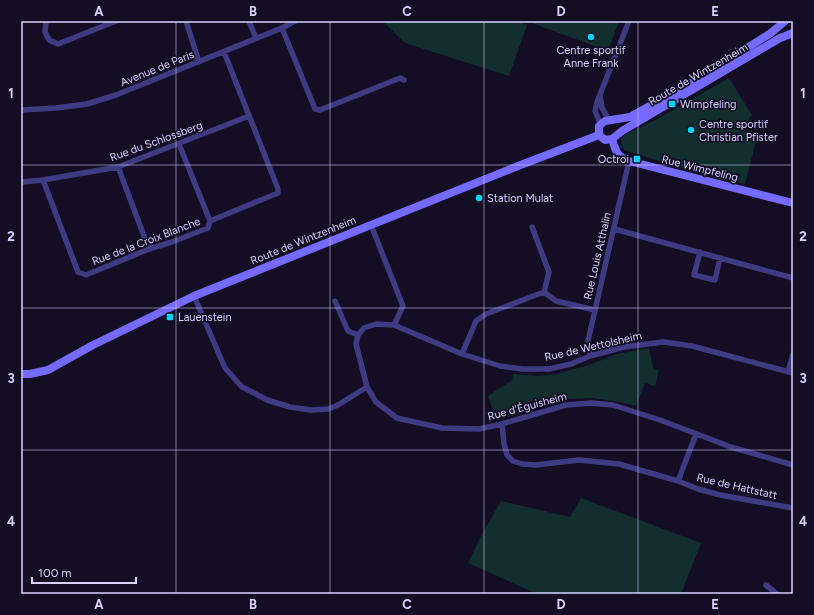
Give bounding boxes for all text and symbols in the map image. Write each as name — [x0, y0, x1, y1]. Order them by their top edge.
text: A — [94, 4, 104, 19]
text: B — [249, 4, 257, 19]
text: C — [402, 4, 412, 19]
text: D — [556, 4, 566, 19]
text: E — [711, 4, 719, 19]
marker: Centre sportif Anne Frank — [586, 32, 596, 42]
street label: Route de Wintzenheim — [646, 41, 750, 108]
place label: Centre sportif Anne Frank — [556, 44, 627, 70]
street label: Avenue de Paris — [118, 48, 196, 89]
text: 1 — [8, 86, 14, 101]
text: 1 — [800, 86, 806, 101]
place label: Wimpfeling — [680, 98, 737, 111]
marker: Wimpfeling — [667, 99, 677, 109]
place label: Centre sportif Christian Pfister — [699, 118, 778, 144]
street label: Rue du Schlossberg — [108, 119, 204, 164]
marker: Centre sportif Christian Pfister — [686, 125, 696, 135]
place label: Octroi — [598, 153, 629, 166]
street label: Rue Wimpfeling — [660, 153, 739, 184]
marker: Octroi — [632, 154, 642, 164]
place label: Station Mulat — [487, 192, 553, 205]
marker: Station Mulat — [474, 193, 484, 203]
street label: Rue Louis Atthalin — [581, 211, 614, 301]
street label: Route de Wintzenheim — [249, 213, 358, 268]
street label: Rue de la Croix Blanche — [90, 215, 202, 268]
text: 2 — [7, 229, 15, 244]
text: 2 — [799, 229, 807, 244]
place label: Lauenstein — [178, 311, 232, 324]
marker: Lauenstein — [165, 312, 175, 322]
street label: Rue de Wettolsheim — [543, 329, 643, 364]
text: 3 — [7, 371, 15, 386]
text: 3 — [799, 371, 807, 386]
street label: Rue d'Éguisheim — [486, 390, 568, 423]
street label: Rue de Hattstatt — [695, 471, 778, 502]
text: 4 — [7, 514, 15, 529]
text: 4 — [799, 514, 807, 529]
scale bar — [32, 559, 136, 585]
text: 100 m — [38, 566, 72, 580]
text: A — [94, 597, 104, 612]
text: B — [249, 597, 257, 612]
text: C — [402, 597, 412, 612]
text: D — [556, 597, 566, 612]
text: E — [711, 597, 719, 612]

